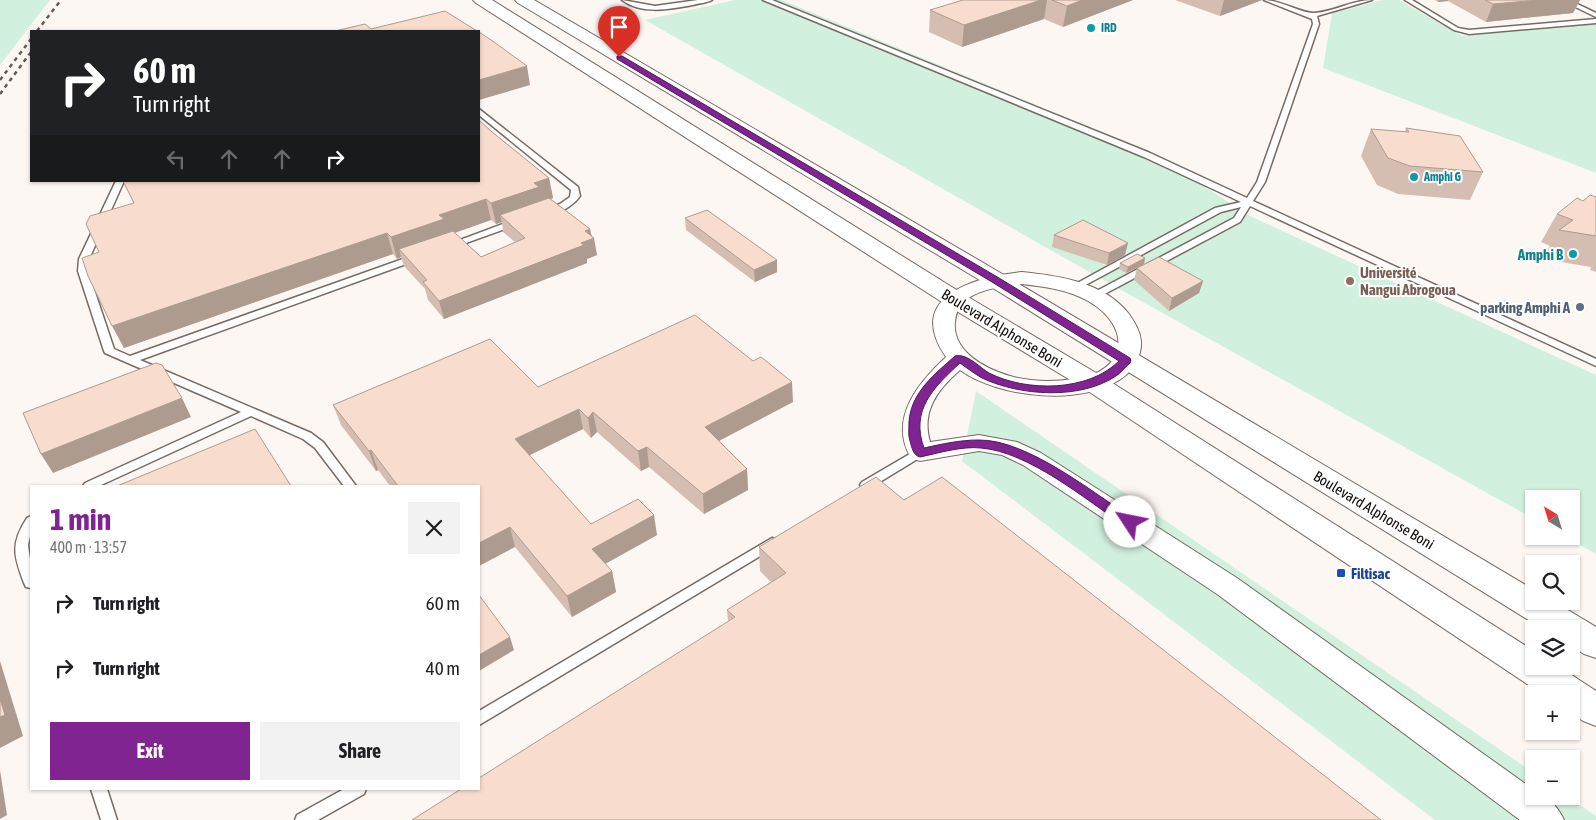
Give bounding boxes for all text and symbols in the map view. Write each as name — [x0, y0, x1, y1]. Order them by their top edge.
pin — [598, 6, 640, 57]
icon: arrive — [605, 13, 633, 41]
place label: IRD — [1101, 21, 1117, 35]
marker: IRD — [1085, 22, 1097, 34]
icon: right — [50, 50, 115, 115]
text: 60 m — [133, 50, 196, 90]
text: Turn right — [133, 91, 210, 117]
icon: left — [162, 145, 190, 173]
icon: ahead — [215, 145, 243, 173]
icon: ahead — [268, 145, 296, 173]
icon: right — [321, 145, 349, 173]
place label: Amphi G — [1423, 170, 1461, 184]
marker: Amphi G — [1408, 171, 1420, 183]
place label: Amphi B — [1517, 246, 1564, 263]
marker: Amphi B — [1567, 248, 1579, 260]
place label: Université Nangui Abrogoua — [1360, 264, 1456, 298]
marker: Université Nangui Abrogoua — [1344, 275, 1356, 287]
street label: Boulevard Alphonse Boni — [939, 285, 1065, 371]
place label: parking Amphi A — [1480, 299, 1571, 316]
marker: parking Amphi A — [1574, 301, 1586, 313]
street label: Boulevard Alphonse Boni — [1311, 467, 1437, 553]
north arrow — [1525, 490, 1580, 545]
map controls — [1525, 490, 1580, 805]
position arrow — [1103, 495, 1155, 547]
text: 1 min — [50, 502, 111, 536]
button: close — [408, 502, 460, 554]
text: 400 m · 13:57 — [50, 538, 127, 556]
button: search — [1525, 555, 1580, 610]
place label: Filtisac — [1351, 565, 1391, 582]
marker: Filtisac — [1335, 567, 1347, 579]
icon: right — [50, 589, 78, 617]
text: Turn right — [93, 592, 160, 614]
text: 60 m — [426, 592, 460, 614]
button: layers — [1525, 620, 1580, 675]
icon: right — [50, 654, 78, 682]
text: Turn right — [93, 657, 160, 679]
text: 40 m — [426, 657, 460, 679]
button: + — [1525, 685, 1580, 740]
button: Exit — [50, 722, 250, 780]
button: Share — [260, 722, 460, 780]
button: − — [1525, 750, 1580, 805]

